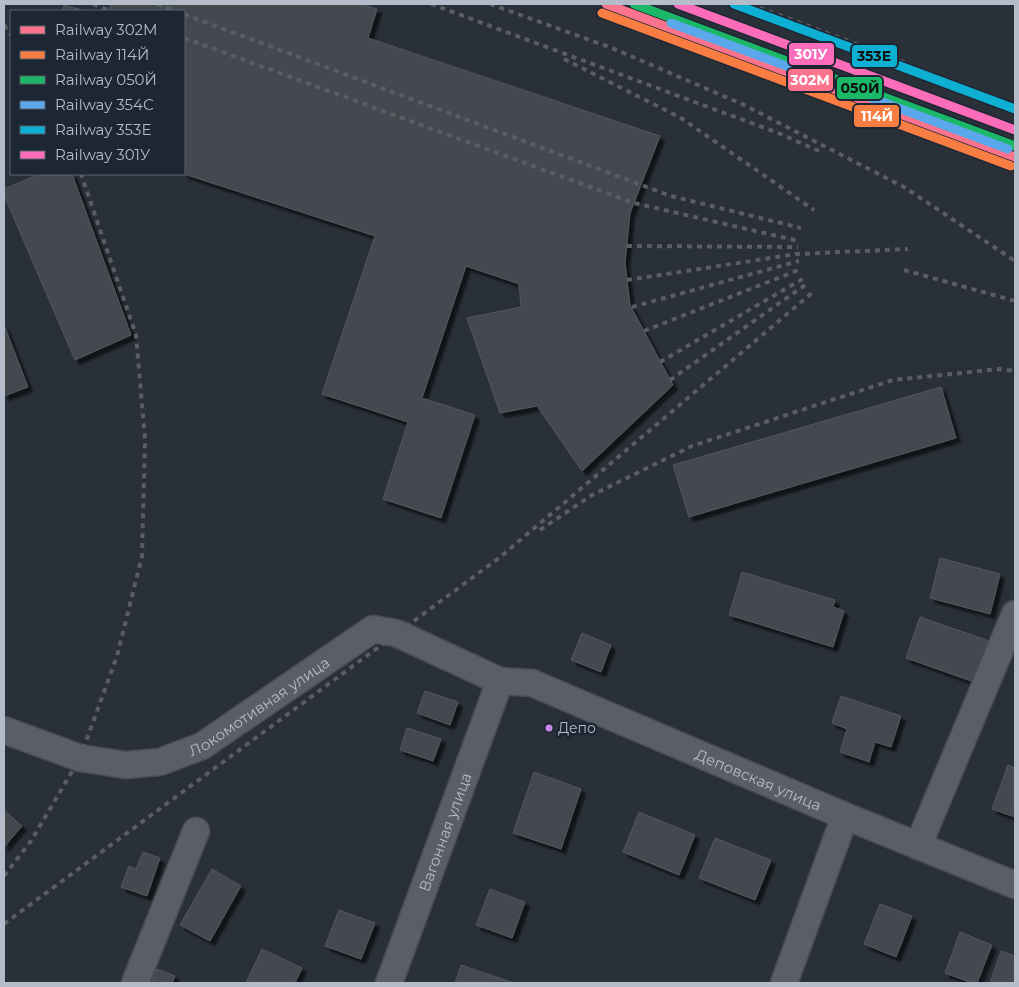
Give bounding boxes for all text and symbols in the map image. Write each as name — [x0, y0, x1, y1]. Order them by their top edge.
legend — [10, 10, 185, 175]
text: Railway 302М — [55, 20, 158, 39]
line badge: 301У — [788, 42, 835, 66]
line badge: 353Е — [851, 44, 898, 68]
text: Railway 114Й — [55, 45, 149, 64]
text: 301У — [793, 45, 829, 63]
text: 353Е — [856, 47, 891, 65]
line badge: 302М — [787, 68, 834, 92]
text: Railway 050Й — [55, 70, 157, 89]
text: 302М — [789, 71, 830, 89]
line badge: 050Й — [836, 76, 883, 100]
text: 050Й — [841, 79, 879, 97]
text: Railway 354С — [55, 95, 154, 114]
line badge: 114Й — [853, 104, 900, 128]
text: 114Й — [861, 107, 893, 125]
text: Railway 353Е — [55, 120, 151, 139]
text: Railway 301У — [55, 145, 151, 164]
street label: Локомотивная улица — [186, 652, 333, 760]
place label: Депо — [558, 719, 596, 737]
marker: Депо — [544, 723, 554, 733]
street label: Деповская улица — [693, 744, 825, 815]
street label: Вагонная улица — [414, 770, 475, 894]

